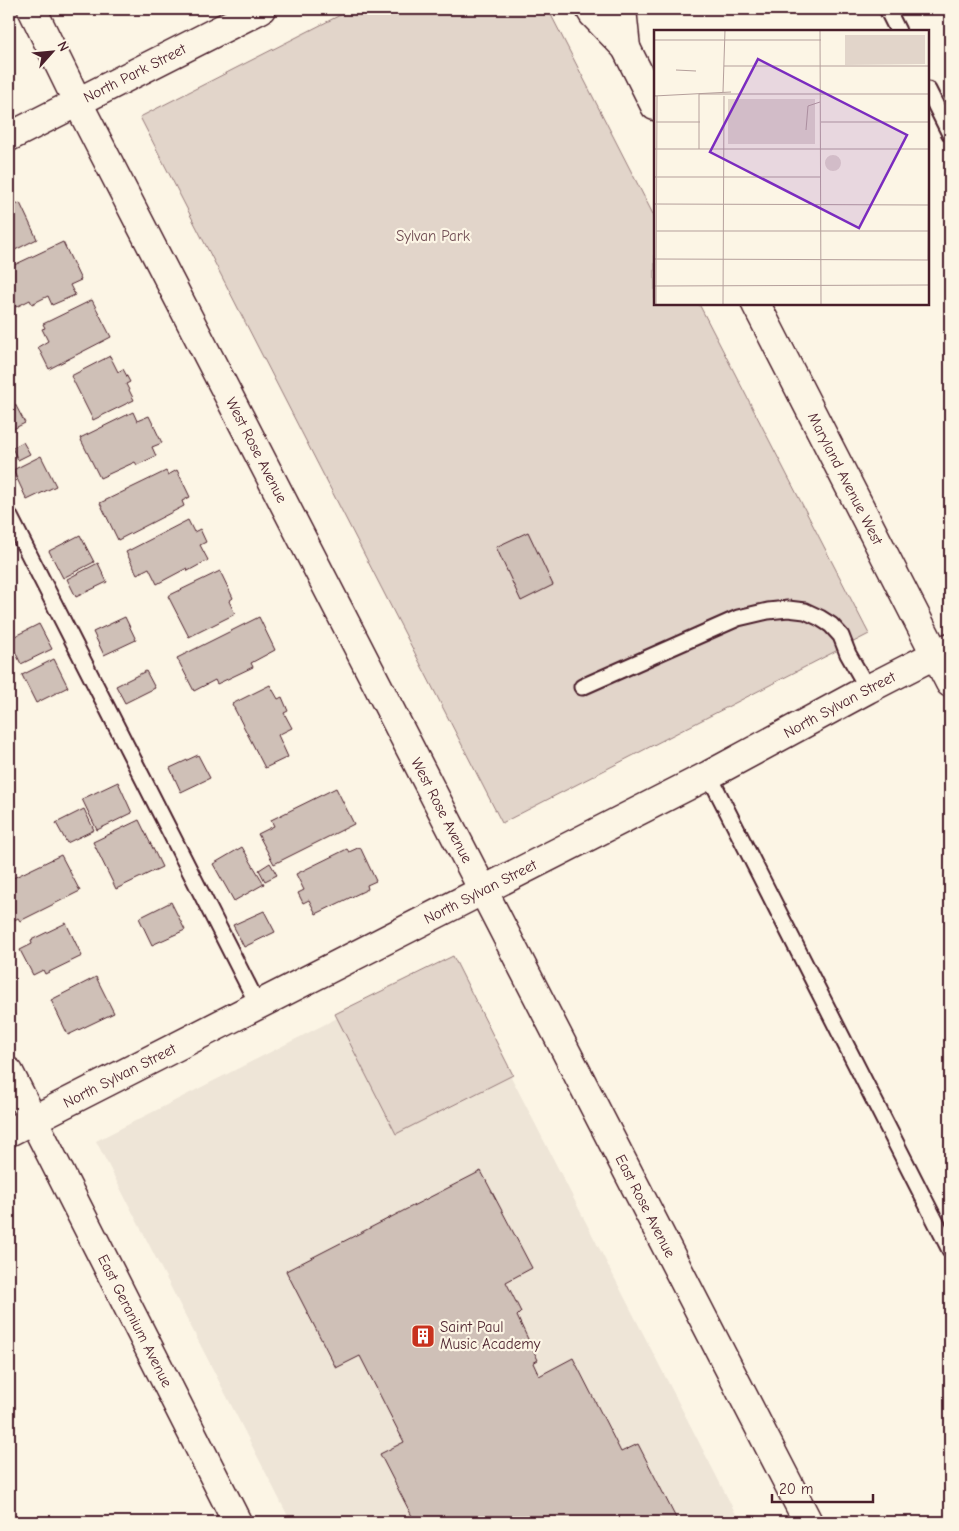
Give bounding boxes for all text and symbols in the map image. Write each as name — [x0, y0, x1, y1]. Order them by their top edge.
north arrow — [28, 28, 78, 78]
inset map — [654, 30, 929, 305]
text: N — [53, 38, 73, 54]
street label: North Park Street — [80, 39, 190, 107]
park label: Sylvan Park — [396, 227, 471, 245]
street label: West Rose Avenue — [222, 394, 291, 506]
street label: Maryland Avenue West — [804, 409, 887, 548]
street label: North Sylvan Street — [781, 667, 899, 742]
street label: West Rose Avenue — [407, 754, 477, 866]
street label: North Sylvan Street — [421, 855, 540, 928]
street label: North Sylvan Street — [60, 1039, 179, 1112]
street label: East Rose Avenue — [611, 1151, 680, 1261]
street label: East Geranium Avenue — [94, 1251, 176, 1391]
place label: Saint Paul Music Academy — [440, 1318, 541, 1353]
building icon: Saint Paul Music Academy — [410, 1323, 436, 1349]
scale bar — [772, 1471, 873, 1503]
text: 20 m — [779, 1480, 813, 1498]

